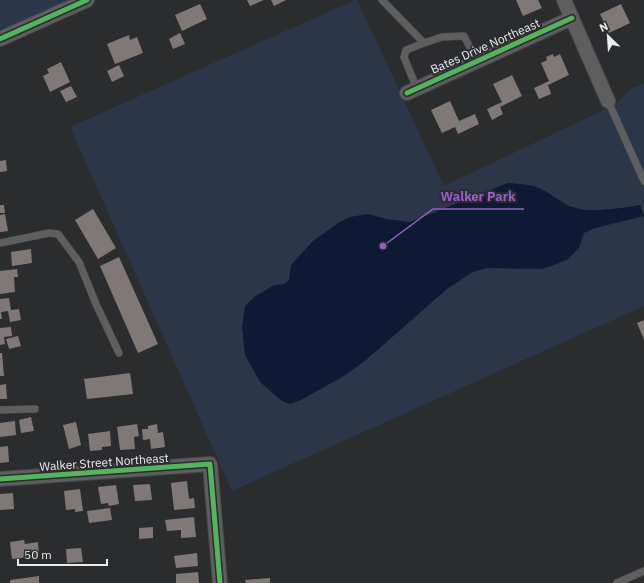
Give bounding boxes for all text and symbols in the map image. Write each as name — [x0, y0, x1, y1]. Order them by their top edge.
street label: Bates Drive Northeast — [428, 15, 542, 77]
north arrow — [588, 16, 628, 56]
text: N — [597, 19, 610, 35]
callout: Walker Park — [433, 184, 524, 209]
text: Walker Park — [441, 188, 516, 205]
street label: Walker Street Northeast — [39, 450, 169, 474]
scale bar — [18, 541, 107, 567]
text: 50 m — [24, 547, 52, 562]

